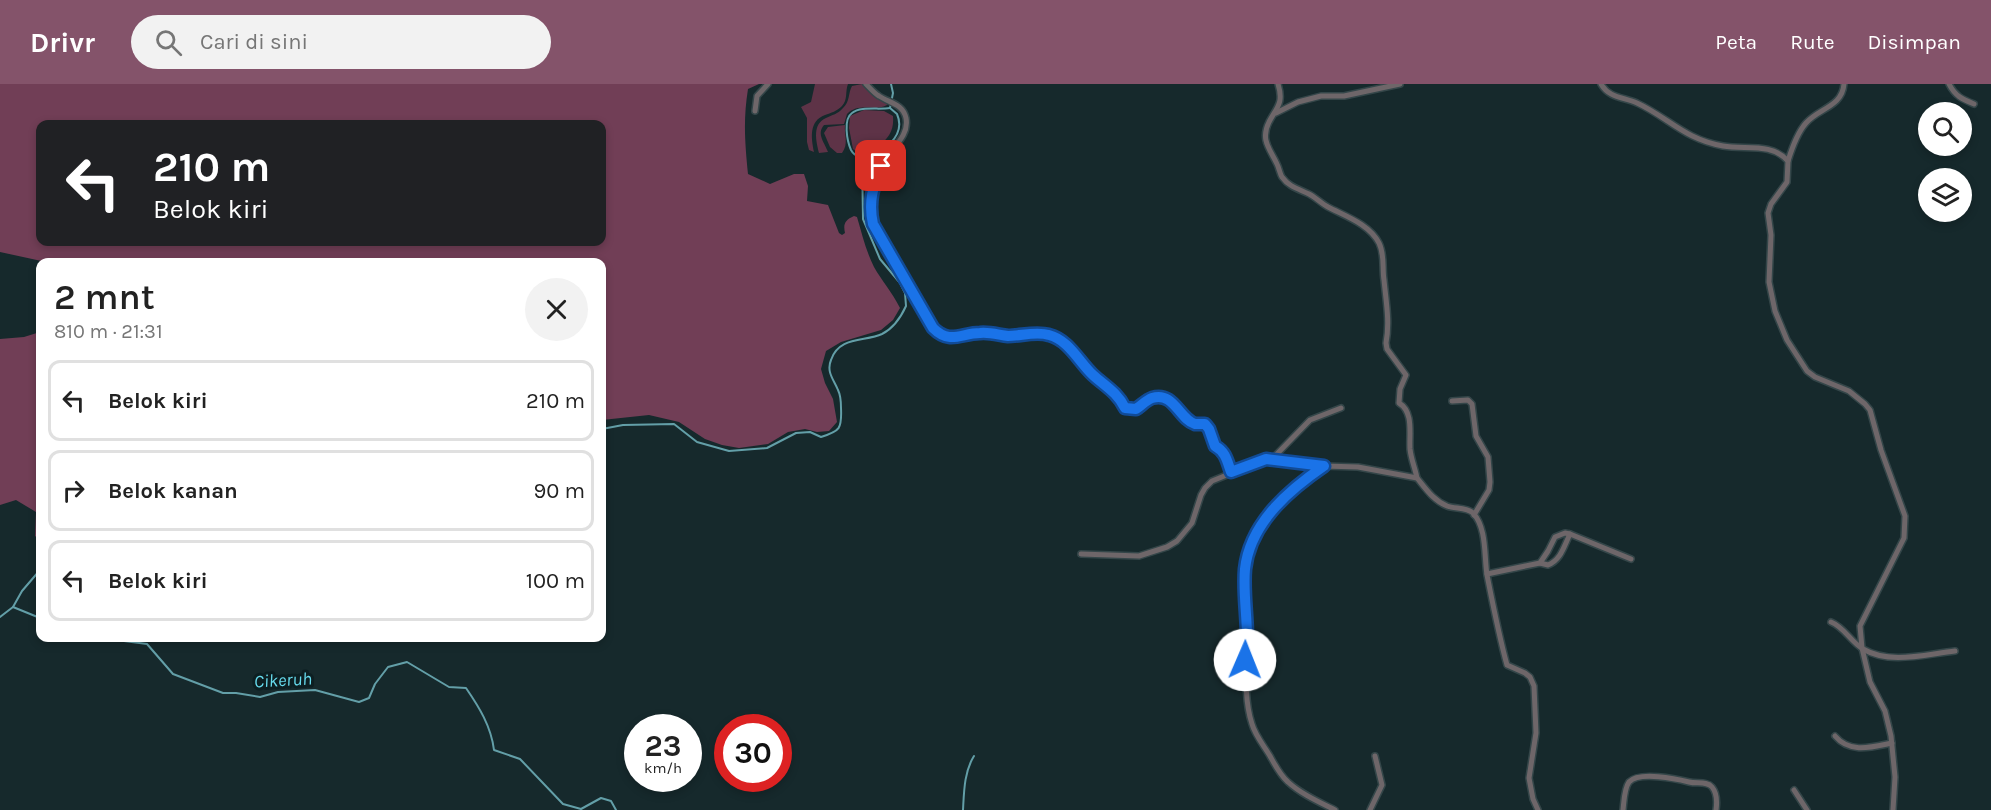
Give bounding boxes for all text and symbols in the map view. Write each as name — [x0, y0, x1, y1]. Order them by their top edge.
search box — [131, 15, 551, 69]
text: Drivr — [30, 26, 95, 59]
icon: search — [152, 26, 185, 59]
text: Cari di sini — [200, 29, 308, 55]
text: Peta — [1715, 30, 1757, 54]
text: Rute — [1790, 30, 1834, 54]
text: Disimpan — [1867, 30, 1961, 54]
map controls — [1918, 102, 1972, 222]
button: search — [1918, 102, 1972, 156]
pin — [855, 140, 906, 191]
text: 210 m — [153, 142, 270, 192]
icon: left — [54, 144, 132, 222]
icon: arrive — [864, 149, 897, 182]
button: layers — [1918, 168, 1972, 222]
text: Belok kiri — [153, 193, 269, 225]
text: 2 mnt — [54, 276, 155, 318]
button: close — [525, 278, 588, 341]
text: 810 m · 21:31 — [54, 320, 163, 343]
icon: left — [57, 384, 90, 417]
text: Belok kiri — [108, 388, 208, 414]
text: 210 m — [526, 388, 585, 414]
icon: right — [57, 474, 90, 507]
text: Belok kanan — [108, 478, 238, 504]
text: 90 m — [533, 478, 585, 504]
icon: left — [57, 564, 90, 597]
text: Belok kiri — [108, 568, 208, 594]
text: 100 m — [526, 568, 585, 594]
position arrow — [1213, 628, 1277, 692]
water label: Cikeruh — [253, 667, 313, 693]
speed limit sign: 30 — [714, 714, 792, 792]
text: 23 — [645, 728, 681, 764]
text: km/h — [644, 759, 682, 777]

